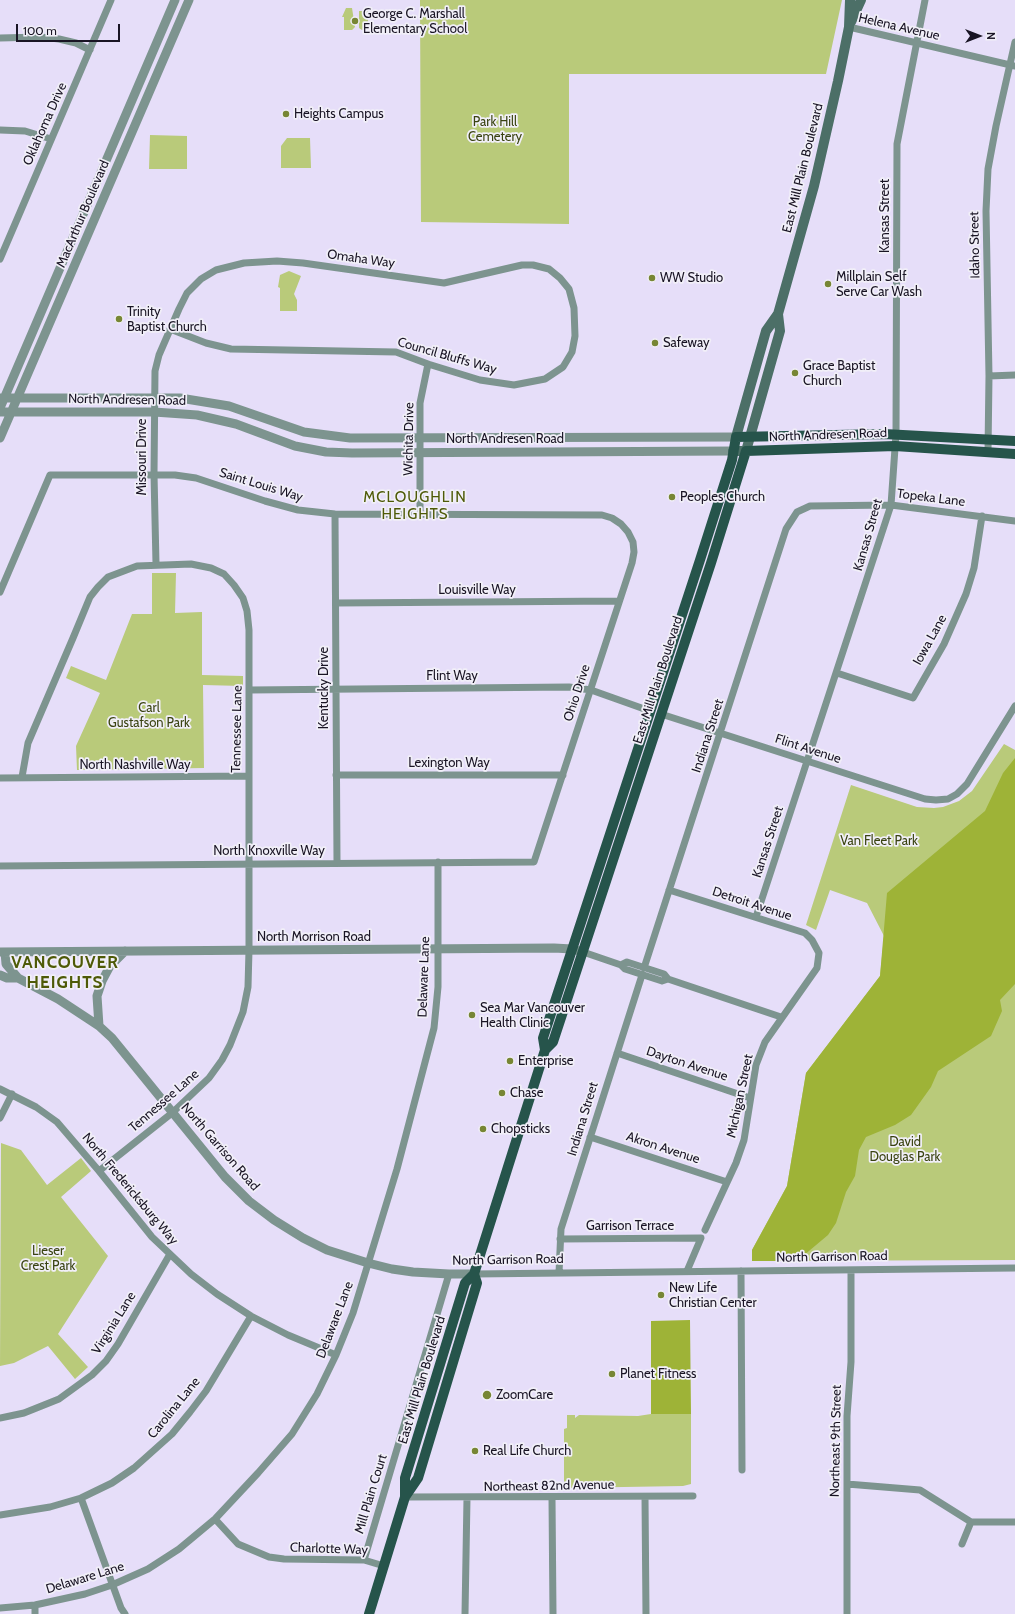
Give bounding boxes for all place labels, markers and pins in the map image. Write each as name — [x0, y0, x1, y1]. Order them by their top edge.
place label: George C. Marshall Elementary School — [363, 6, 467, 37]
marker: George C. Marshall Elementary School — [350, 16, 360, 26]
place label: Heights Campus — [294, 106, 384, 122]
marker: Heights Campus — [281, 109, 291, 119]
place label: Millplain Self Serve Car Wash — [836, 269, 922, 300]
place label: WW Studio — [660, 270, 723, 286]
marker: WW Studio — [647, 273, 657, 283]
marker: Millplain Self Serve Car Wash — [823, 279, 833, 289]
place label: Trinity Baptist Church — [127, 304, 207, 335]
marker: Trinity Baptist Church — [114, 314, 124, 324]
place label: Safeway — [663, 335, 710, 351]
marker: Safeway — [650, 338, 660, 348]
place label: Grace Baptist Church — [803, 358, 875, 389]
marker: Grace Baptist Church — [790, 368, 800, 378]
place label: Peoples Church — [680, 489, 765, 505]
marker: Peoples Church — [667, 492, 677, 502]
place label: Sea Mar Vancouver Health Clinic — [480, 1000, 585, 1031]
marker: Sea Mar Vancouver Health Clinic — [467, 1010, 477, 1020]
place label: Enterprise — [518, 1053, 573, 1069]
marker: Enterprise — [505, 1056, 515, 1066]
place label: Chase — [510, 1085, 543, 1101]
marker: Chase — [497, 1088, 507, 1098]
place label: Chopsticks — [491, 1121, 550, 1137]
marker: Chopsticks — [478, 1124, 488, 1134]
place label: New Life Christian Center — [669, 1280, 757, 1311]
marker: New Life Christian Center — [656, 1290, 666, 1300]
place label: Planet Fitness — [620, 1366, 696, 1382]
marker: Planet Fitness — [607, 1369, 617, 1379]
place label: ZoomCare — [496, 1387, 553, 1403]
marker: ZoomCare — [481, 1389, 493, 1401]
place label: Real Life Church — [483, 1443, 571, 1459]
marker: Real Life Church — [470, 1446, 480, 1456]

